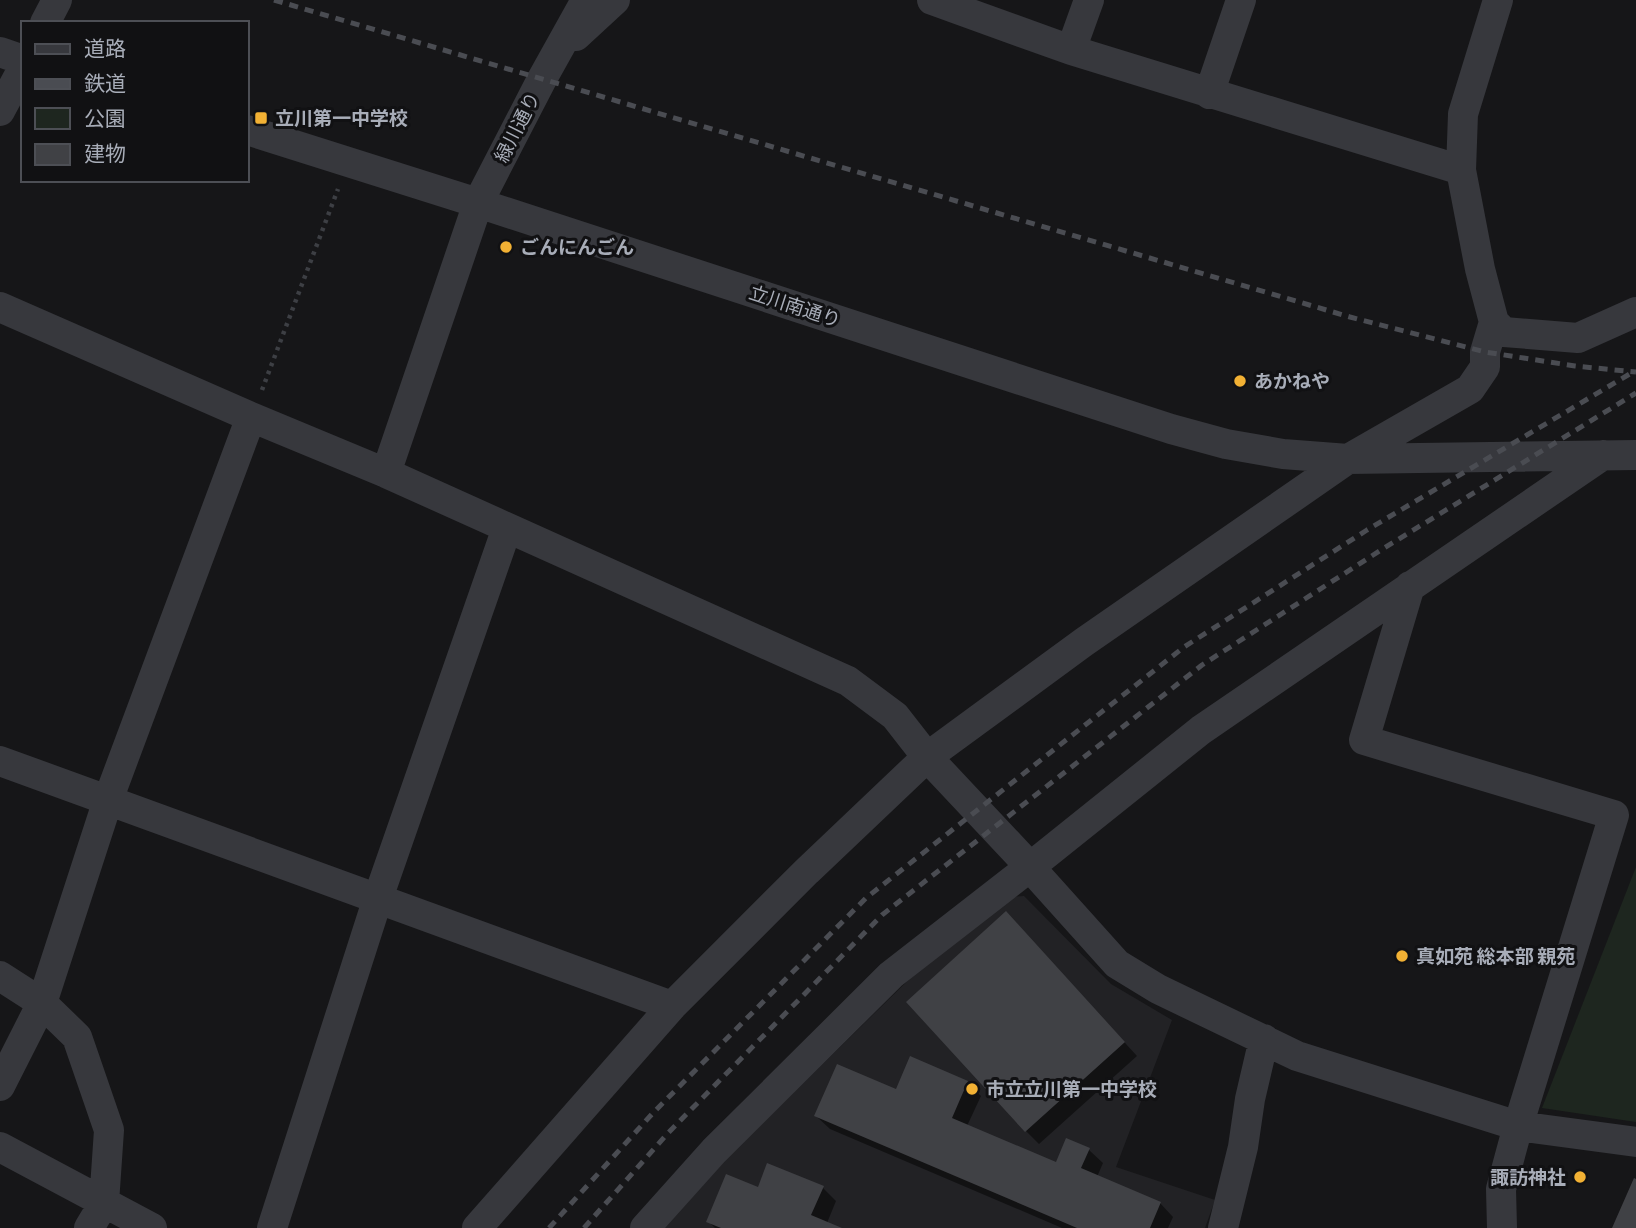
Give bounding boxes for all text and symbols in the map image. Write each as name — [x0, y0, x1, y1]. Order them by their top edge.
legend — [21, 21, 248, 182]
text: 道路 — [84, 35, 126, 60]
text: 鉄道 — [84, 70, 126, 95]
street label: 緑川通り — [489, 88, 544, 166]
text: 公園 — [84, 105, 126, 130]
place label: 立川第一中学校 — [275, 106, 408, 129]
marker: 立川第一中学校 — [253, 110, 269, 126]
text: 建物 — [84, 140, 126, 165]
place label: ごんにんごん — [520, 235, 634, 258]
marker: ごんにんごん — [498, 239, 514, 255]
street label: 立川南通り — [746, 280, 844, 331]
place label: あかねや — [1254, 369, 1330, 392]
marker: あかねや — [1232, 373, 1248, 389]
place label: 真如苑 総本部 親苑 — [1416, 944, 1575, 967]
marker: 真如苑 総本部 親苑 — [1394, 948, 1410, 964]
place label: 市立立川第一中学校 — [986, 1077, 1157, 1100]
marker: 市立立川第一中学校 — [964, 1081, 980, 1097]
place label: 諏訪神社 — [1490, 1165, 1566, 1188]
marker: 諏訪神社 — [1572, 1169, 1588, 1185]

